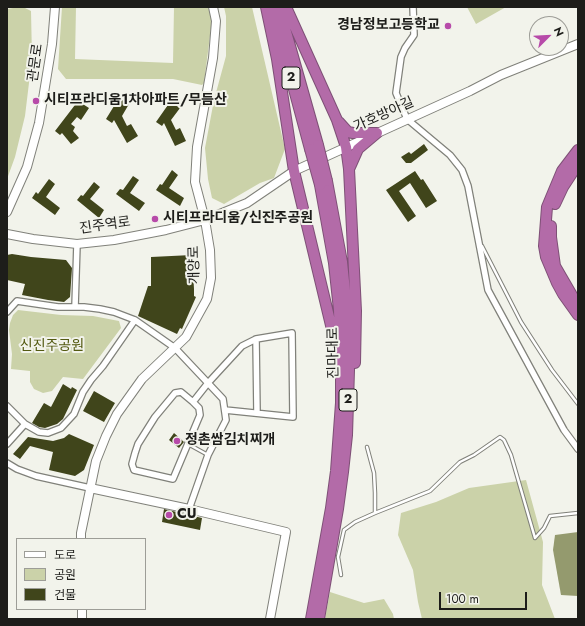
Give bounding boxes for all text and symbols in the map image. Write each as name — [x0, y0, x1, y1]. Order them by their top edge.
north arrow — [529, 16, 569, 56]
place label: 경남정보고등학교 — [337, 18, 440, 34]
marker: 경남정보고등학교 — [443, 21, 453, 31]
text: N — [550, 24, 568, 39]
street label: 관문로 — [25, 43, 47, 83]
road number: 2 — [282, 67, 300, 89]
place label: 시티프라디움1차아파트/무듬산 — [44, 93, 227, 109]
street label: 가호방아길 — [351, 94, 417, 136]
marker: 시티프라디움1차아파트/무듬산 — [31, 96, 41, 106]
place label: 시티프라디움/신진주공원 — [163, 211, 313, 227]
street label: 진주역로 — [78, 214, 132, 238]
marker: 시티프라디움/신진주공원 — [150, 214, 160, 224]
street label: 개양로 — [186, 246, 204, 284]
street label: 진마대로 — [325, 327, 343, 379]
park label: 신진주공원 — [20, 339, 84, 355]
road number: 2 — [339, 389, 357, 411]
place label: 정촌쌈김치찌개 — [185, 433, 275, 449]
marker: 정촌쌈김치찌개 — [172, 436, 182, 446]
place label: CU — [177, 507, 197, 523]
marker: CU — [164, 510, 174, 520]
legend — [16, 538, 146, 610]
text: 도로 — [54, 546, 76, 564]
text: 공원 — [54, 566, 76, 584]
scale bar — [441, 584, 529, 610]
text: 건물 — [54, 586, 76, 604]
text: 100 m — [446, 590, 479, 608]

